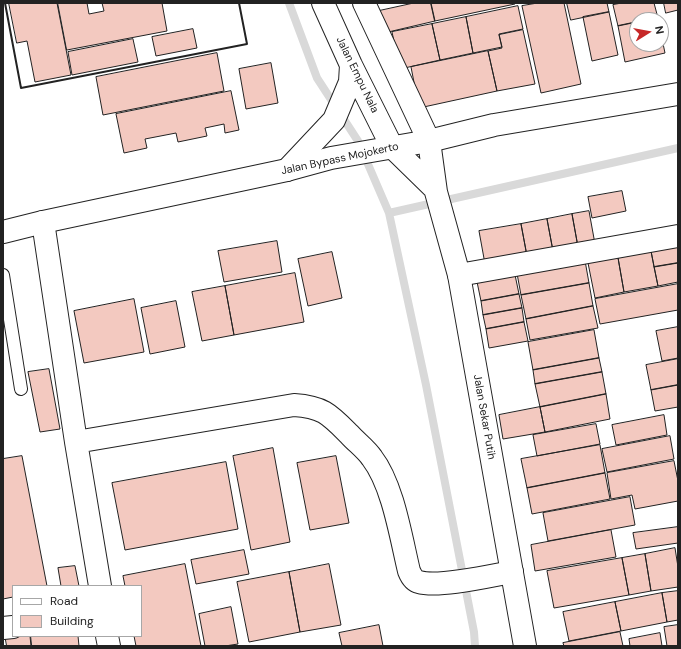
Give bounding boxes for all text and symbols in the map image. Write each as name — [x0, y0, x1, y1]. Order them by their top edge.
north arrow — [629, 12, 669, 52]
text: N — [652, 25, 667, 35]
street label: Jalan Empu Nala — [333, 35, 381, 115]
street label: Jalan Bypass Mojokerto — [280, 140, 400, 178]
street label: Jalan Sekar Putih — [470, 373, 498, 461]
legend — [12, 585, 142, 637]
text: Road — [50, 593, 78, 609]
text: Building — [50, 613, 94, 629]

